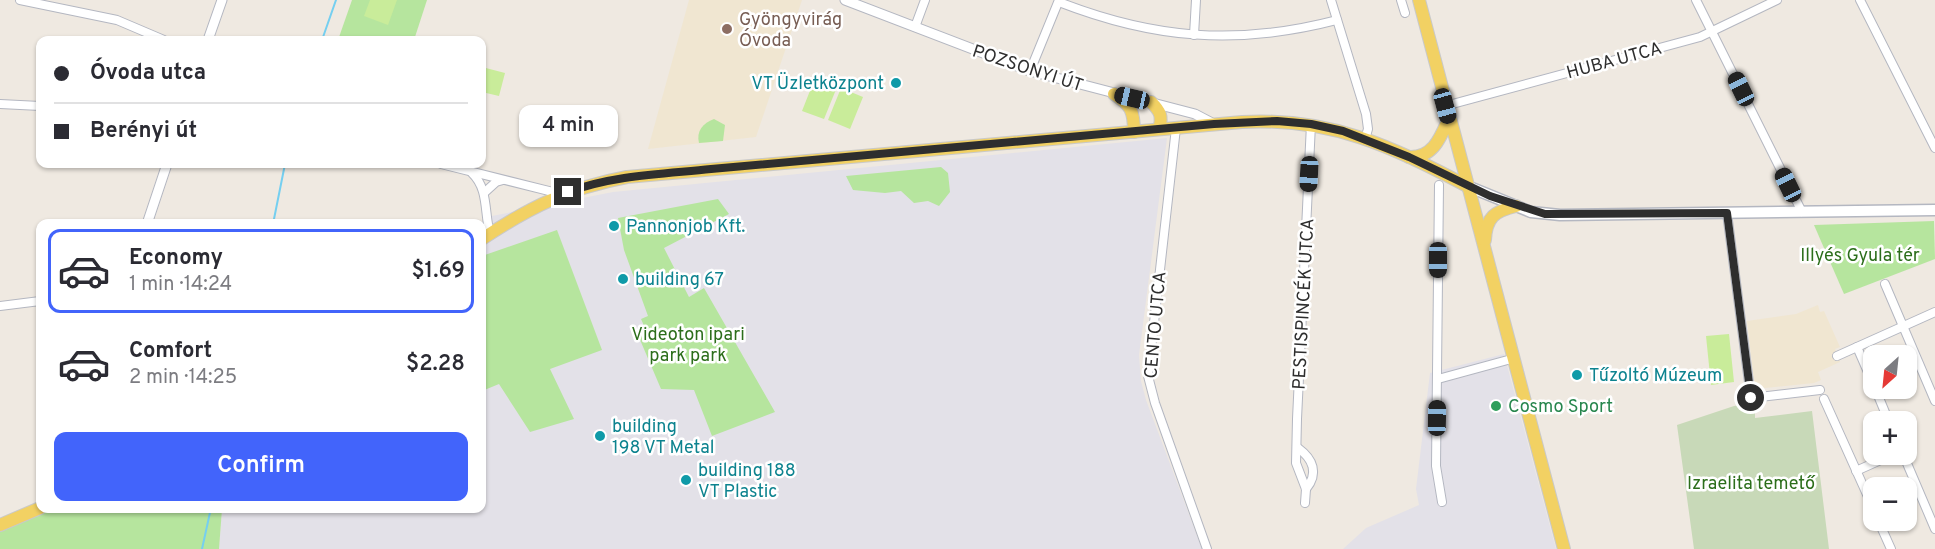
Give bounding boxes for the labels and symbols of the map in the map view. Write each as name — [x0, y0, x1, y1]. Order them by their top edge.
place label: Gyöngyvirág Óvoda — [739, 9, 842, 53]
marker: Gyöngyvirág Óvoda — [720, 22, 734, 36]
street label: HUBA UTCA — [1564, 38, 1665, 85]
street label: POZSONYI ÚT — [969, 39, 1087, 98]
car — [1725, 69, 1757, 109]
place label: VT Üzletközpont — [751, 71, 884, 96]
marker: VT Üzletközpont — [889, 76, 903, 90]
car — [1112, 85, 1152, 111]
car — [1432, 86, 1458, 126]
callout: 4 min — [518, 105, 618, 147]
car — [1299, 156, 1319, 192]
car — [1772, 165, 1804, 205]
route end — [554, 178, 581, 205]
place label: Pannonjob Kft. — [626, 216, 745, 239]
street label: PESTISPINCÉK UTCA — [1287, 218, 1320, 390]
marker: Pannonjob Kft. — [607, 219, 621, 233]
car — [1429, 242, 1447, 278]
park label: Illyés Gyula tér — [1800, 245, 1920, 268]
place label: building 67 — [635, 269, 724, 292]
street label: CENTO UTCA — [1140, 271, 1173, 380]
marker: building 67 — [616, 272, 630, 286]
park label: Videoton ipari park park — [631, 324, 745, 368]
north arrow — [1863, 345, 1917, 399]
place label: Tűzoltó Múzeum — [1589, 365, 1722, 388]
marker: Tűzoltó Múzeum — [1570, 368, 1584, 382]
route start — [1737, 384, 1764, 411]
place label: Cosmo Sport — [1508, 396, 1613, 419]
marker: Cosmo Sport — [1489, 399, 1503, 413]
car — [1428, 400, 1446, 436]
place label: building 198 VT Metal — [612, 416, 714, 460]
marker: building 198 VT Metal — [593, 429, 607, 443]
place label: building 188 VT Plastic — [698, 460, 796, 504]
marker: building 188 VT Plastic — [679, 473, 693, 487]
park label: Izraelita temető — [1687, 473, 1816, 496]

